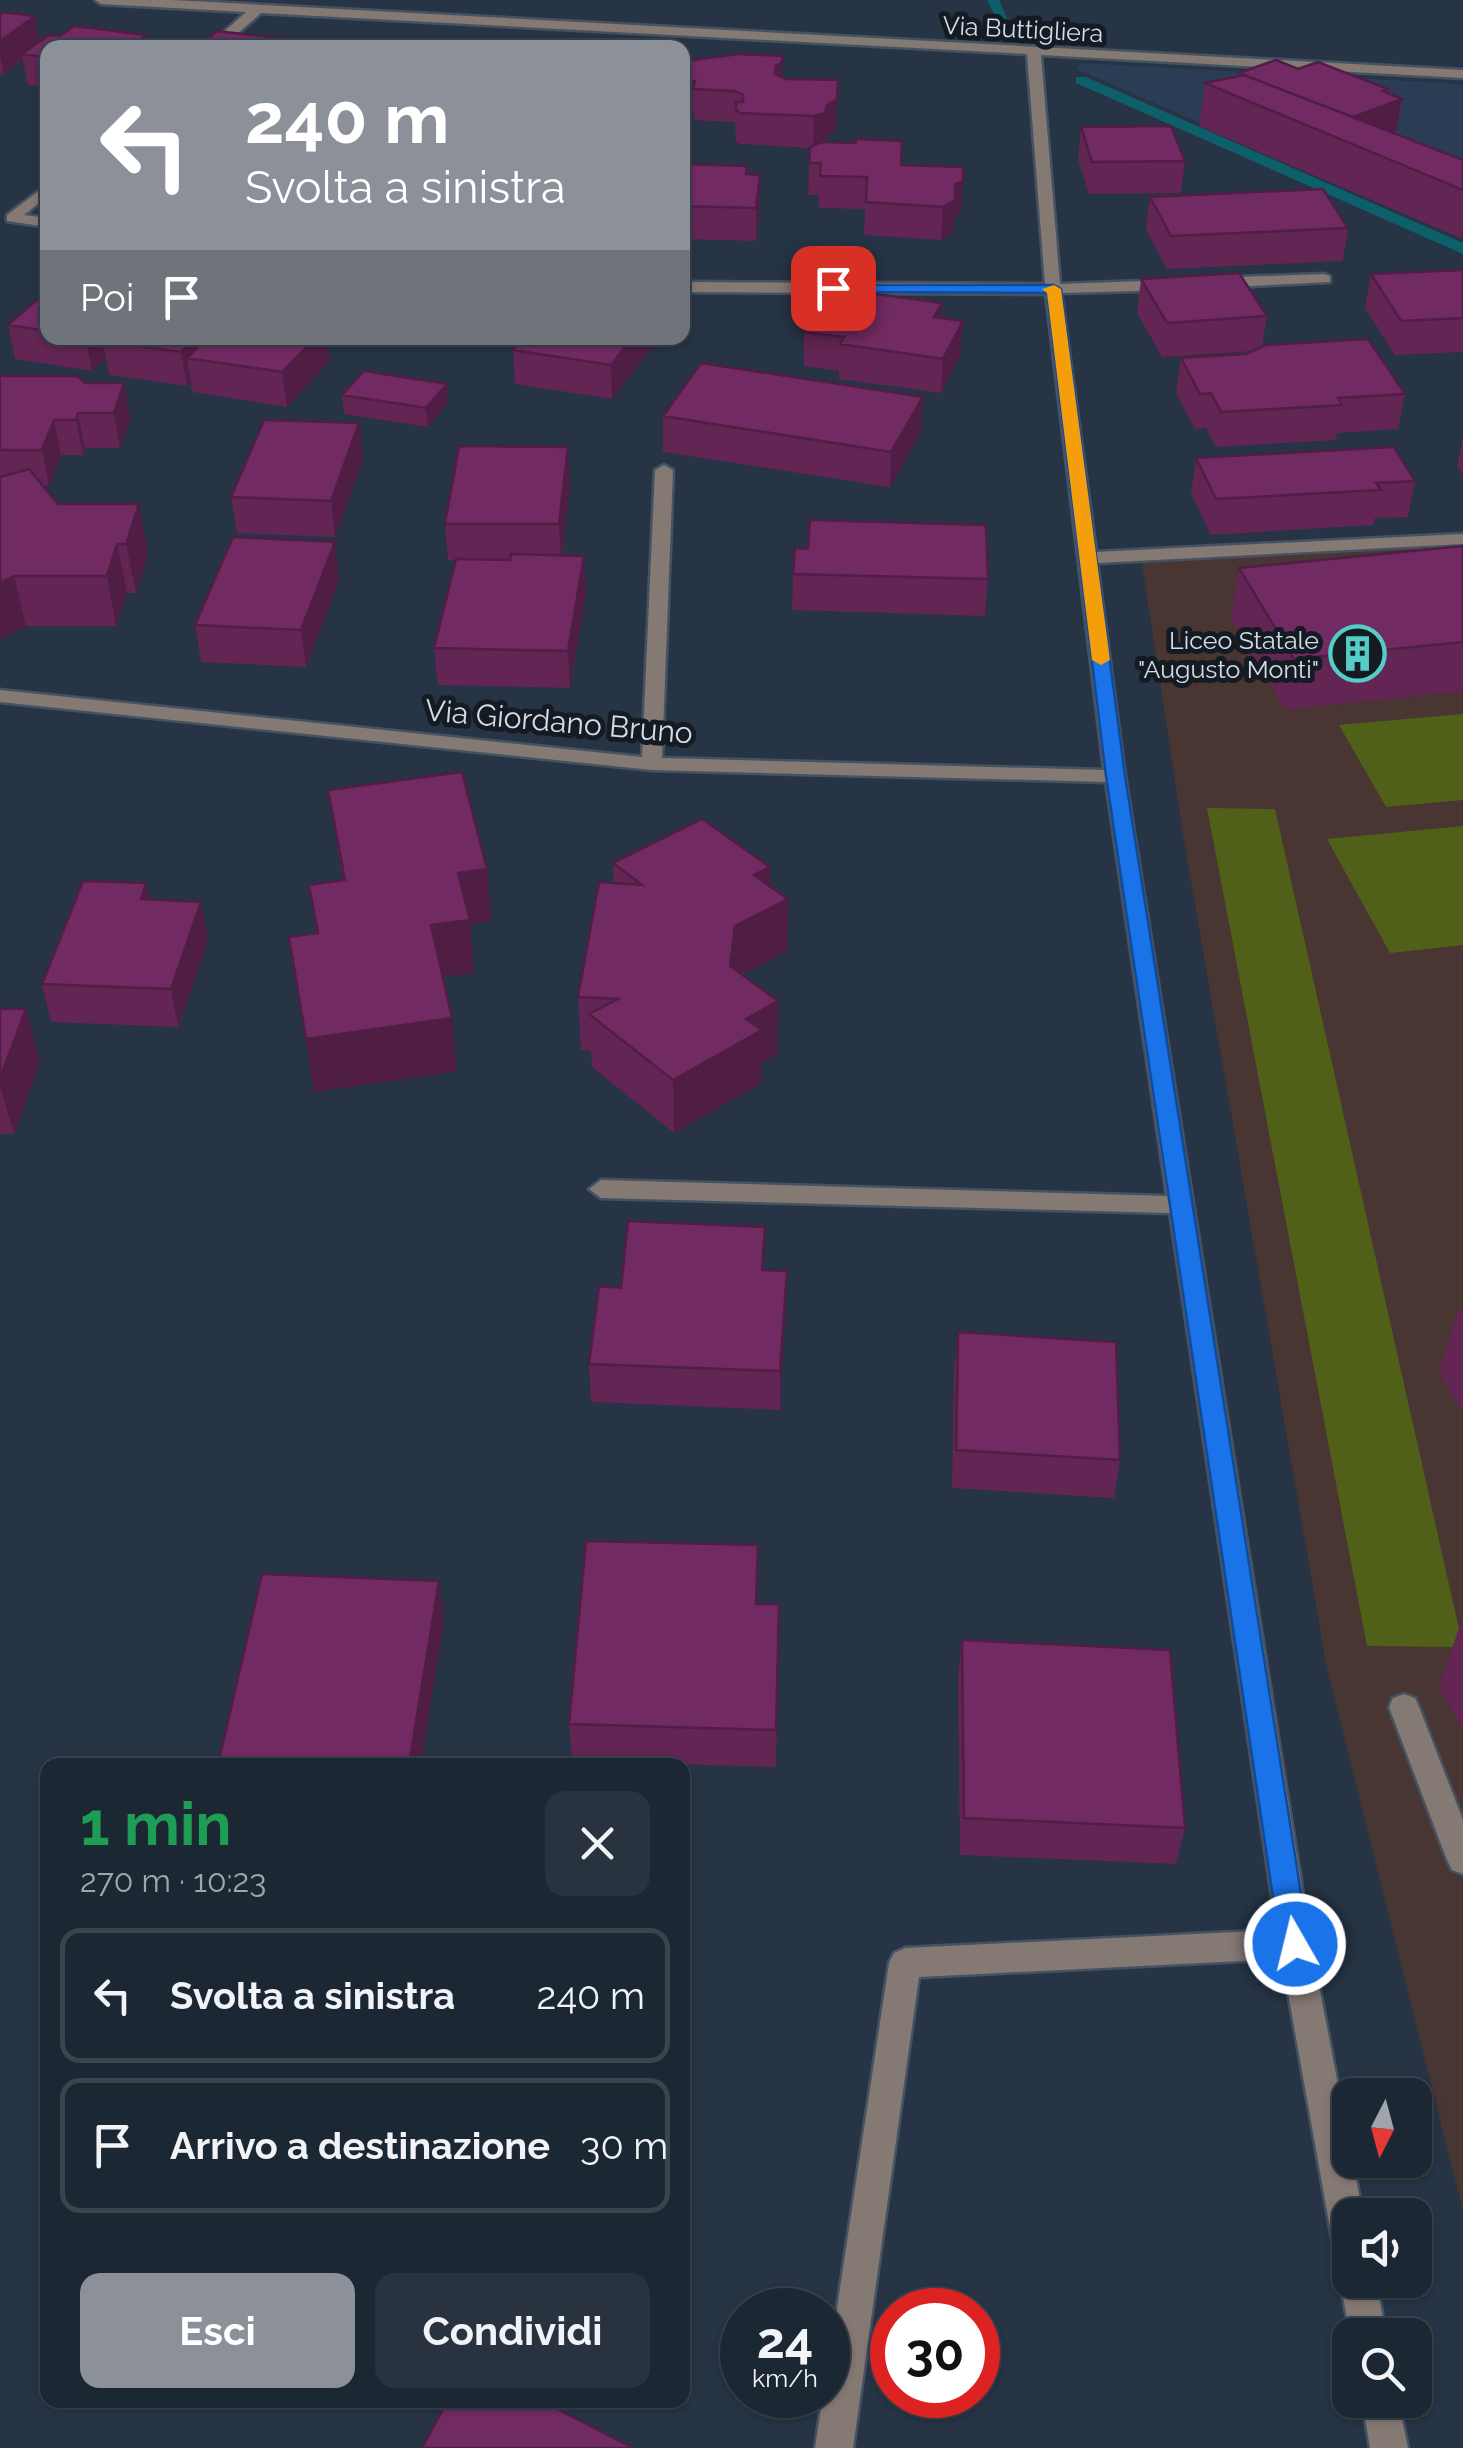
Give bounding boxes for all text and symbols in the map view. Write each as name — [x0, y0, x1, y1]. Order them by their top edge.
street label: Via Buttigliera — [942, 10, 1104, 48]
text: 240 m — [245, 77, 449, 159]
icon: left — [80, 80, 210, 210]
text: Svolta a sinistra — [245, 161, 565, 214]
pin — [791, 246, 876, 331]
icon: arrive — [806, 261, 861, 316]
icon: arrive — [154, 270, 209, 325]
text: Poi — [80, 275, 134, 320]
building icon: Liceo Statale "Augusto Monti" — [1328, 624, 1388, 684]
place label: Liceo Statale "Augusto Monti" — [1138, 625, 1319, 684]
street label: Via Giordano Bruno — [424, 692, 694, 751]
text: 1 min — [80, 1789, 231, 1859]
button: close — [545, 1791, 650, 1896]
text: 270 m · 10:23 — [80, 1862, 266, 1899]
position arrow — [1243, 1892, 1347, 1996]
icon: left — [85, 1968, 140, 2023]
text: Svolta a sinistra — [170, 1973, 455, 2018]
text: 240 m — [537, 1973, 645, 2018]
north arrow — [1332, 2078, 1432, 2178]
map controls — [1332, 2078, 1432, 2418]
icon: arrive — [85, 2118, 140, 2173]
text: Arrivo a destinazione — [170, 2123, 550, 2168]
text: 30 m — [580, 2123, 668, 2168]
button: sound — [1332, 2198, 1432, 2298]
button: Esci — [80, 2273, 355, 2388]
button: Condividi — [375, 2273, 650, 2388]
speed limit sign: 30 — [870, 2288, 1000, 2418]
text: 24 — [757, 2311, 813, 2370]
button: search — [1332, 2318, 1432, 2418]
text: km/h — [752, 2363, 818, 2393]

